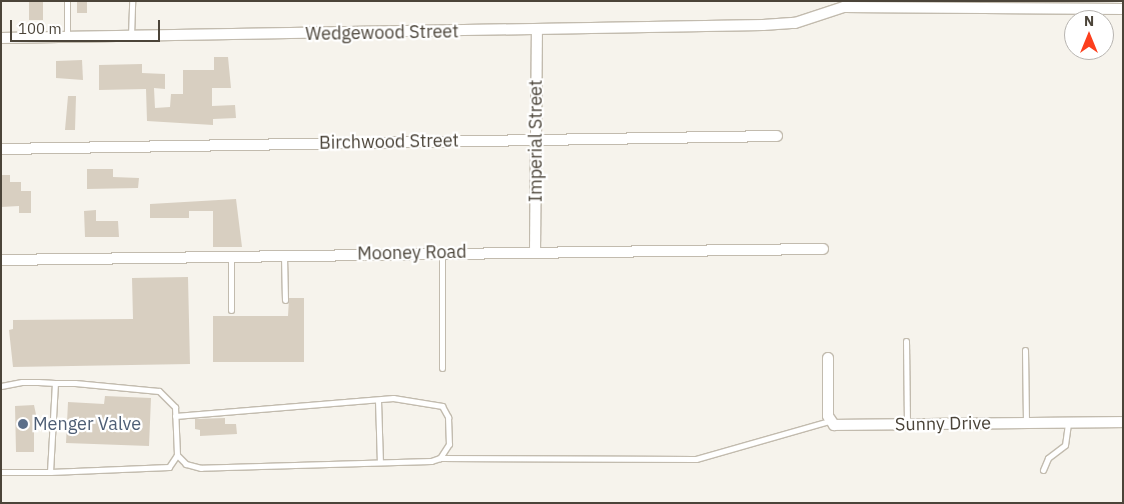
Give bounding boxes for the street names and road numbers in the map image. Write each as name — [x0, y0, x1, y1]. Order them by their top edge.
street label: Wedgewood Street — [305, 21, 459, 45]
street label: Imperial Street — [525, 80, 547, 202]
street label: Birchwood Street — [319, 130, 459, 154]
street label: Mooney Road — [357, 241, 467, 265]
street label: Sunny Drive — [895, 412, 991, 436]

